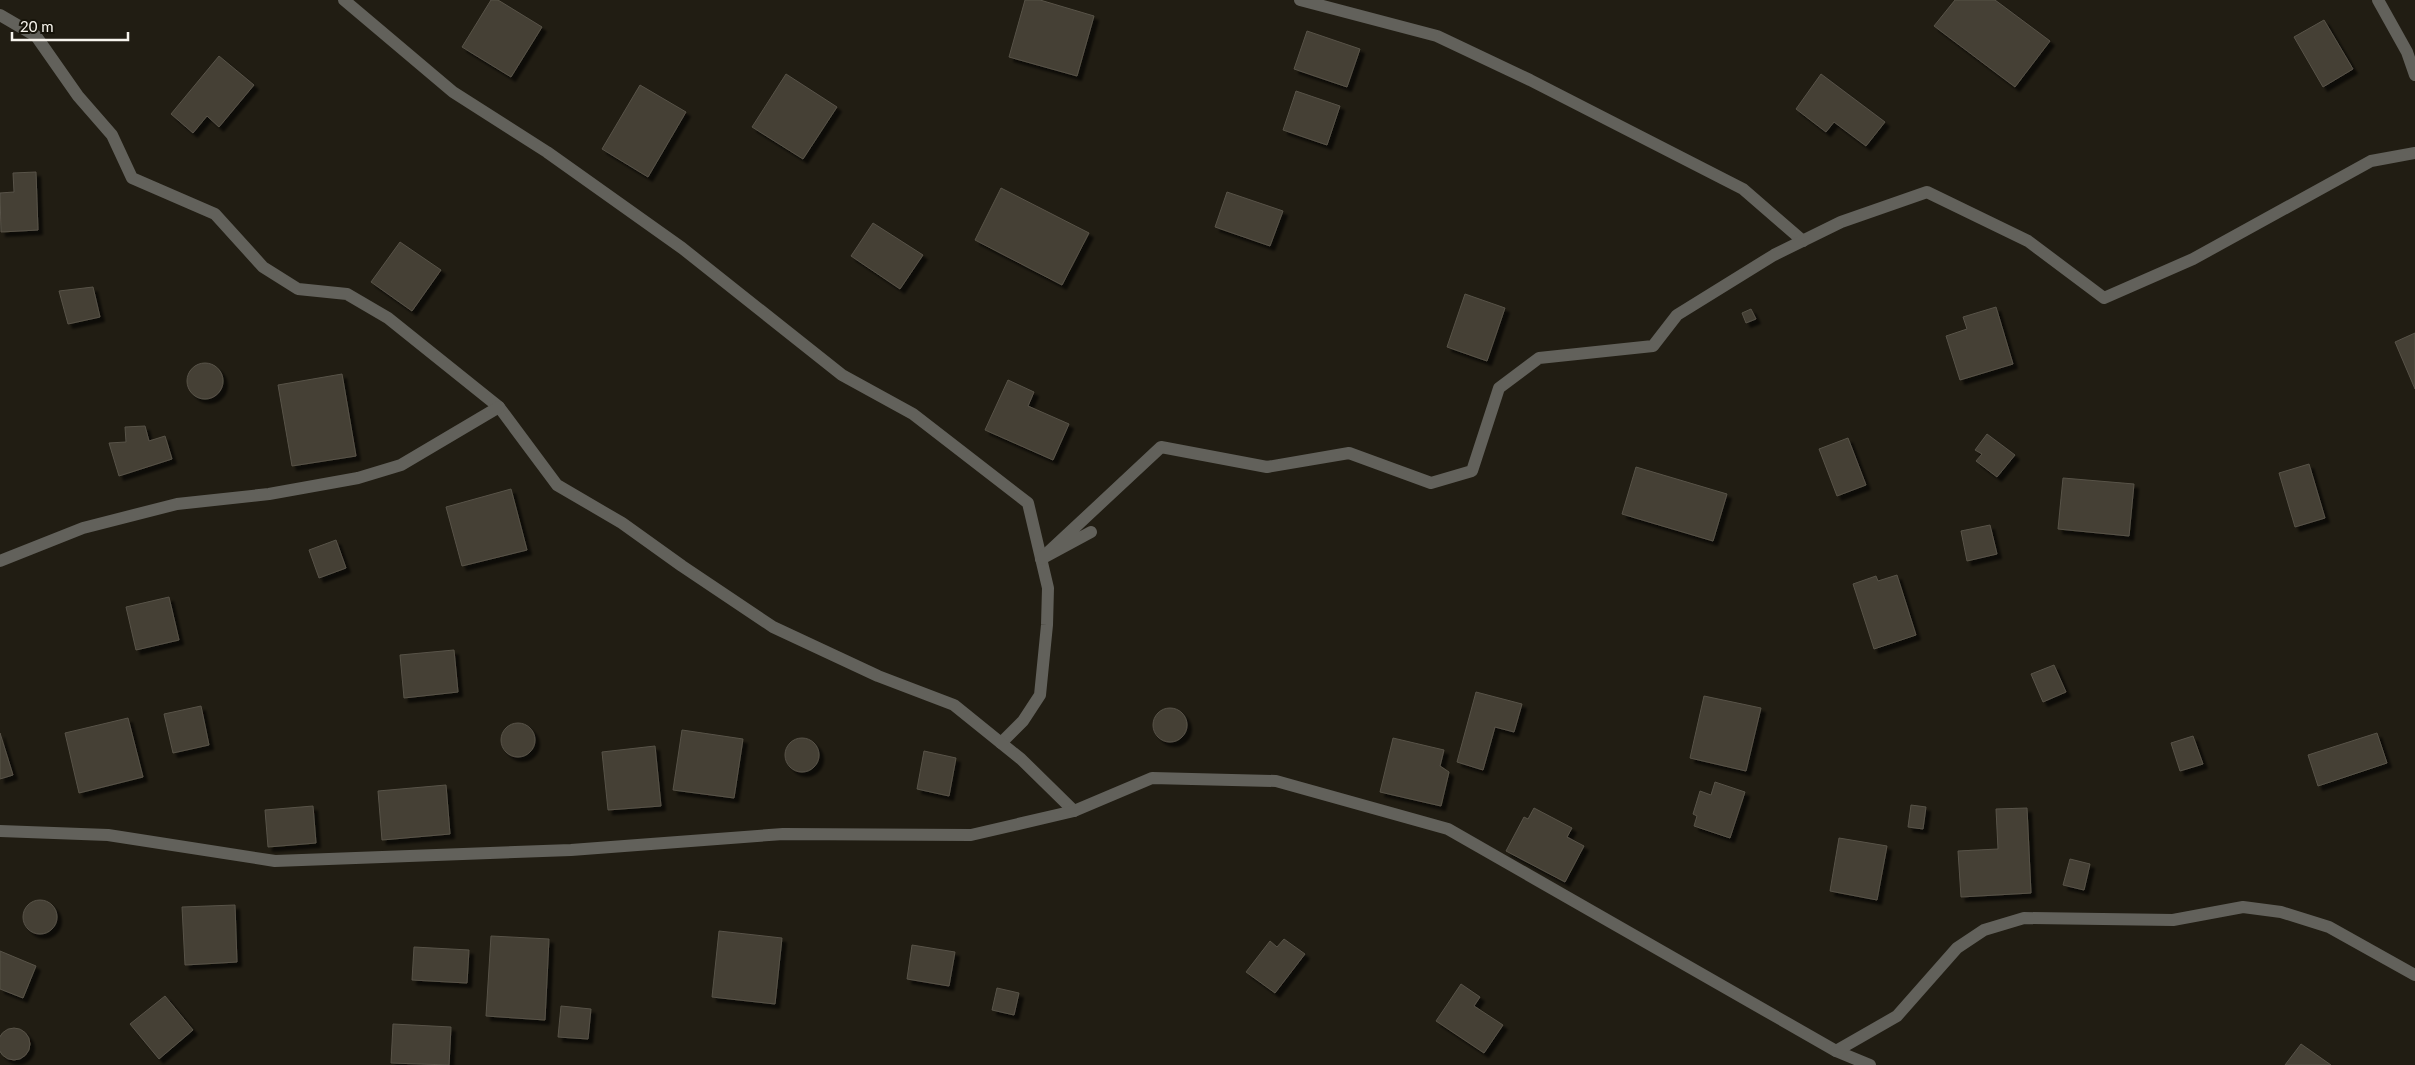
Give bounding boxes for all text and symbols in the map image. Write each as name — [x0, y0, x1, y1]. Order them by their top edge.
scale bar — [12, 10, 129, 42]
text: 20 m — [20, 17, 54, 35]

